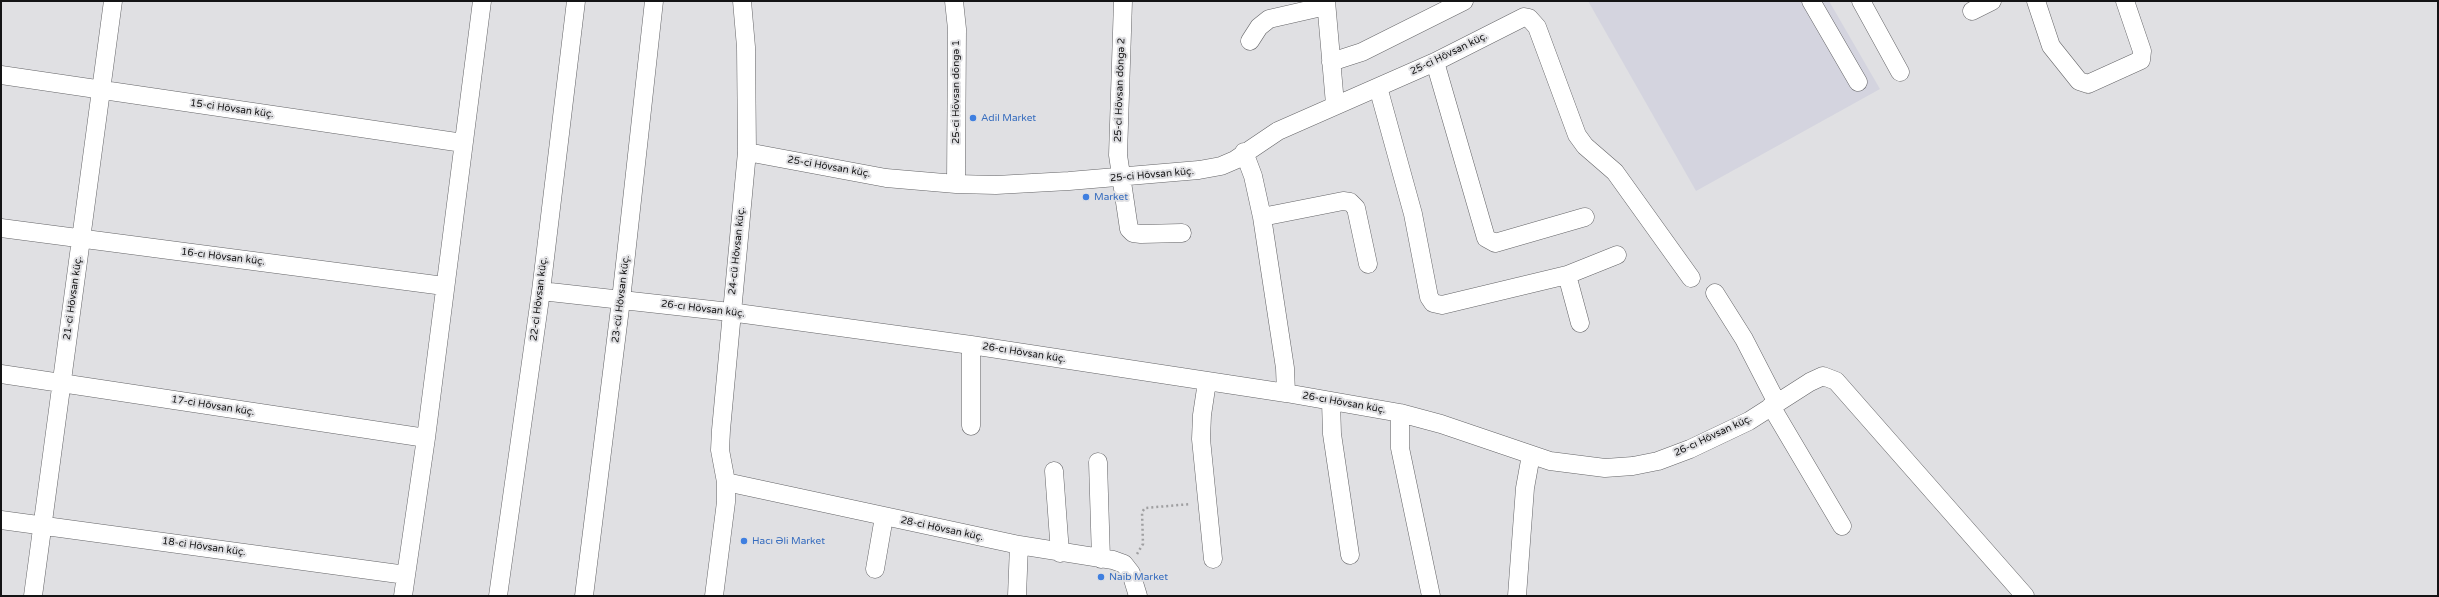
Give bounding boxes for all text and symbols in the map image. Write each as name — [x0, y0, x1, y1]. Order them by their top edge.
street label: 25-ci Hövsan küç. — [1408, 30, 1490, 78]
street label: 25-ci Hövsan döngə 2 — [1112, 38, 1128, 142]
street label: 25-ci Hövsan döngə 1 — [950, 40, 962, 144]
street label: 15-ci Hövsan küç. — [189, 97, 275, 121]
place label: Adil Market — [981, 112, 1036, 124]
marker: Adil Market — [968, 113, 978, 123]
street label: 25-ci Hövsan küç. — [786, 154, 872, 180]
street label: 25-ci Hövsan küç. — [1109, 165, 1195, 185]
place label: Market — [1094, 191, 1128, 203]
marker: Market — [1081, 192, 1091, 202]
street label: 24-cü Hövsan küç. — [726, 207, 748, 295]
street label: 16-cı Hövsan küç. — [180, 246, 266, 268]
street label: 21-ci Hövsan küç. — [61, 255, 85, 341]
street label: 23-cü Hövsan küç. — [610, 255, 632, 343]
street label: 22-ci Hövsan küç. — [528, 256, 550, 342]
street label: 26-cı Hövsan küç. — [660, 298, 746, 320]
street label: 26-cı Hövsan küç. — [981, 340, 1067, 366]
street label: 26-cı Hövsan küç. — [1301, 390, 1387, 416]
street label: 17-ci Hövsan küç. — [170, 393, 256, 419]
street label: 26-cı Hövsan küç. — [1672, 413, 1754, 459]
street label: 28-ci Hövsan küç. — [899, 514, 985, 544]
street label: 18-ci Hövsan küç. — [161, 535, 247, 559]
place label: Hacı Əli Market — [752, 535, 825, 547]
marker: Hacı Əli Market — [739, 536, 749, 546]
place label: Naib Market — [1109, 571, 1168, 583]
marker: Naib Market — [1096, 572, 1106, 582]

